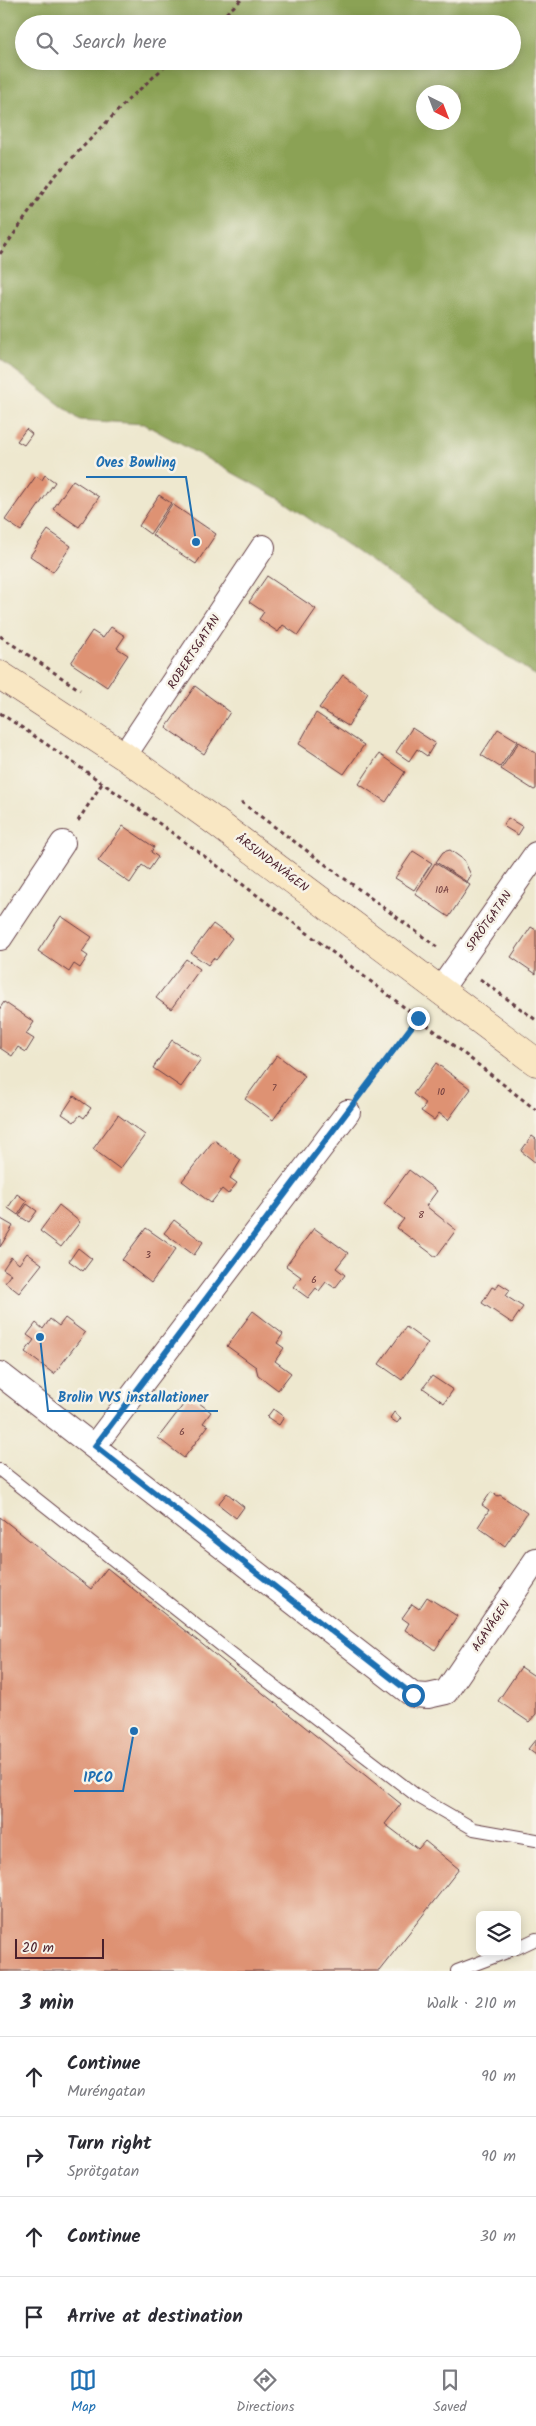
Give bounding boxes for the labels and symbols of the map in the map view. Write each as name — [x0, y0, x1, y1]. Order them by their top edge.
north arrow — [416, 85, 461, 130]
callout: Oves Bowling — [86, 448, 186, 477]
text: Oves Bowling — [96, 452, 176, 474]
street label: ROBERTSGATAN — [163, 611, 225, 693]
street label: ÅRSUNDAVÄGEN — [231, 829, 313, 897]
house number: 10A — [435, 882, 449, 898]
street label: SPRÖTGATAN — [461, 887, 517, 955]
route end — [407, 1007, 430, 1030]
house number: 7 — [272, 1080, 277, 1096]
house number: 10 — [437, 1084, 445, 1100]
house number: 8 — [418, 1207, 425, 1223]
house number: 3 — [145, 1247, 151, 1263]
house number: 6 — [311, 1272, 317, 1288]
callout: Brolin VVS installationer — [48, 1382, 218, 1411]
text: Brolin VVS installationer — [58, 1387, 209, 1409]
house number: 6 — [179, 1424, 185, 1440]
street label: AGAVÄGEN — [467, 1597, 515, 1655]
route start — [402, 1684, 425, 1707]
callout: IPCO — [74, 1762, 123, 1791]
text: IPCO — [83, 1767, 113, 1789]
scale bar — [15, 1936, 104, 1959]

